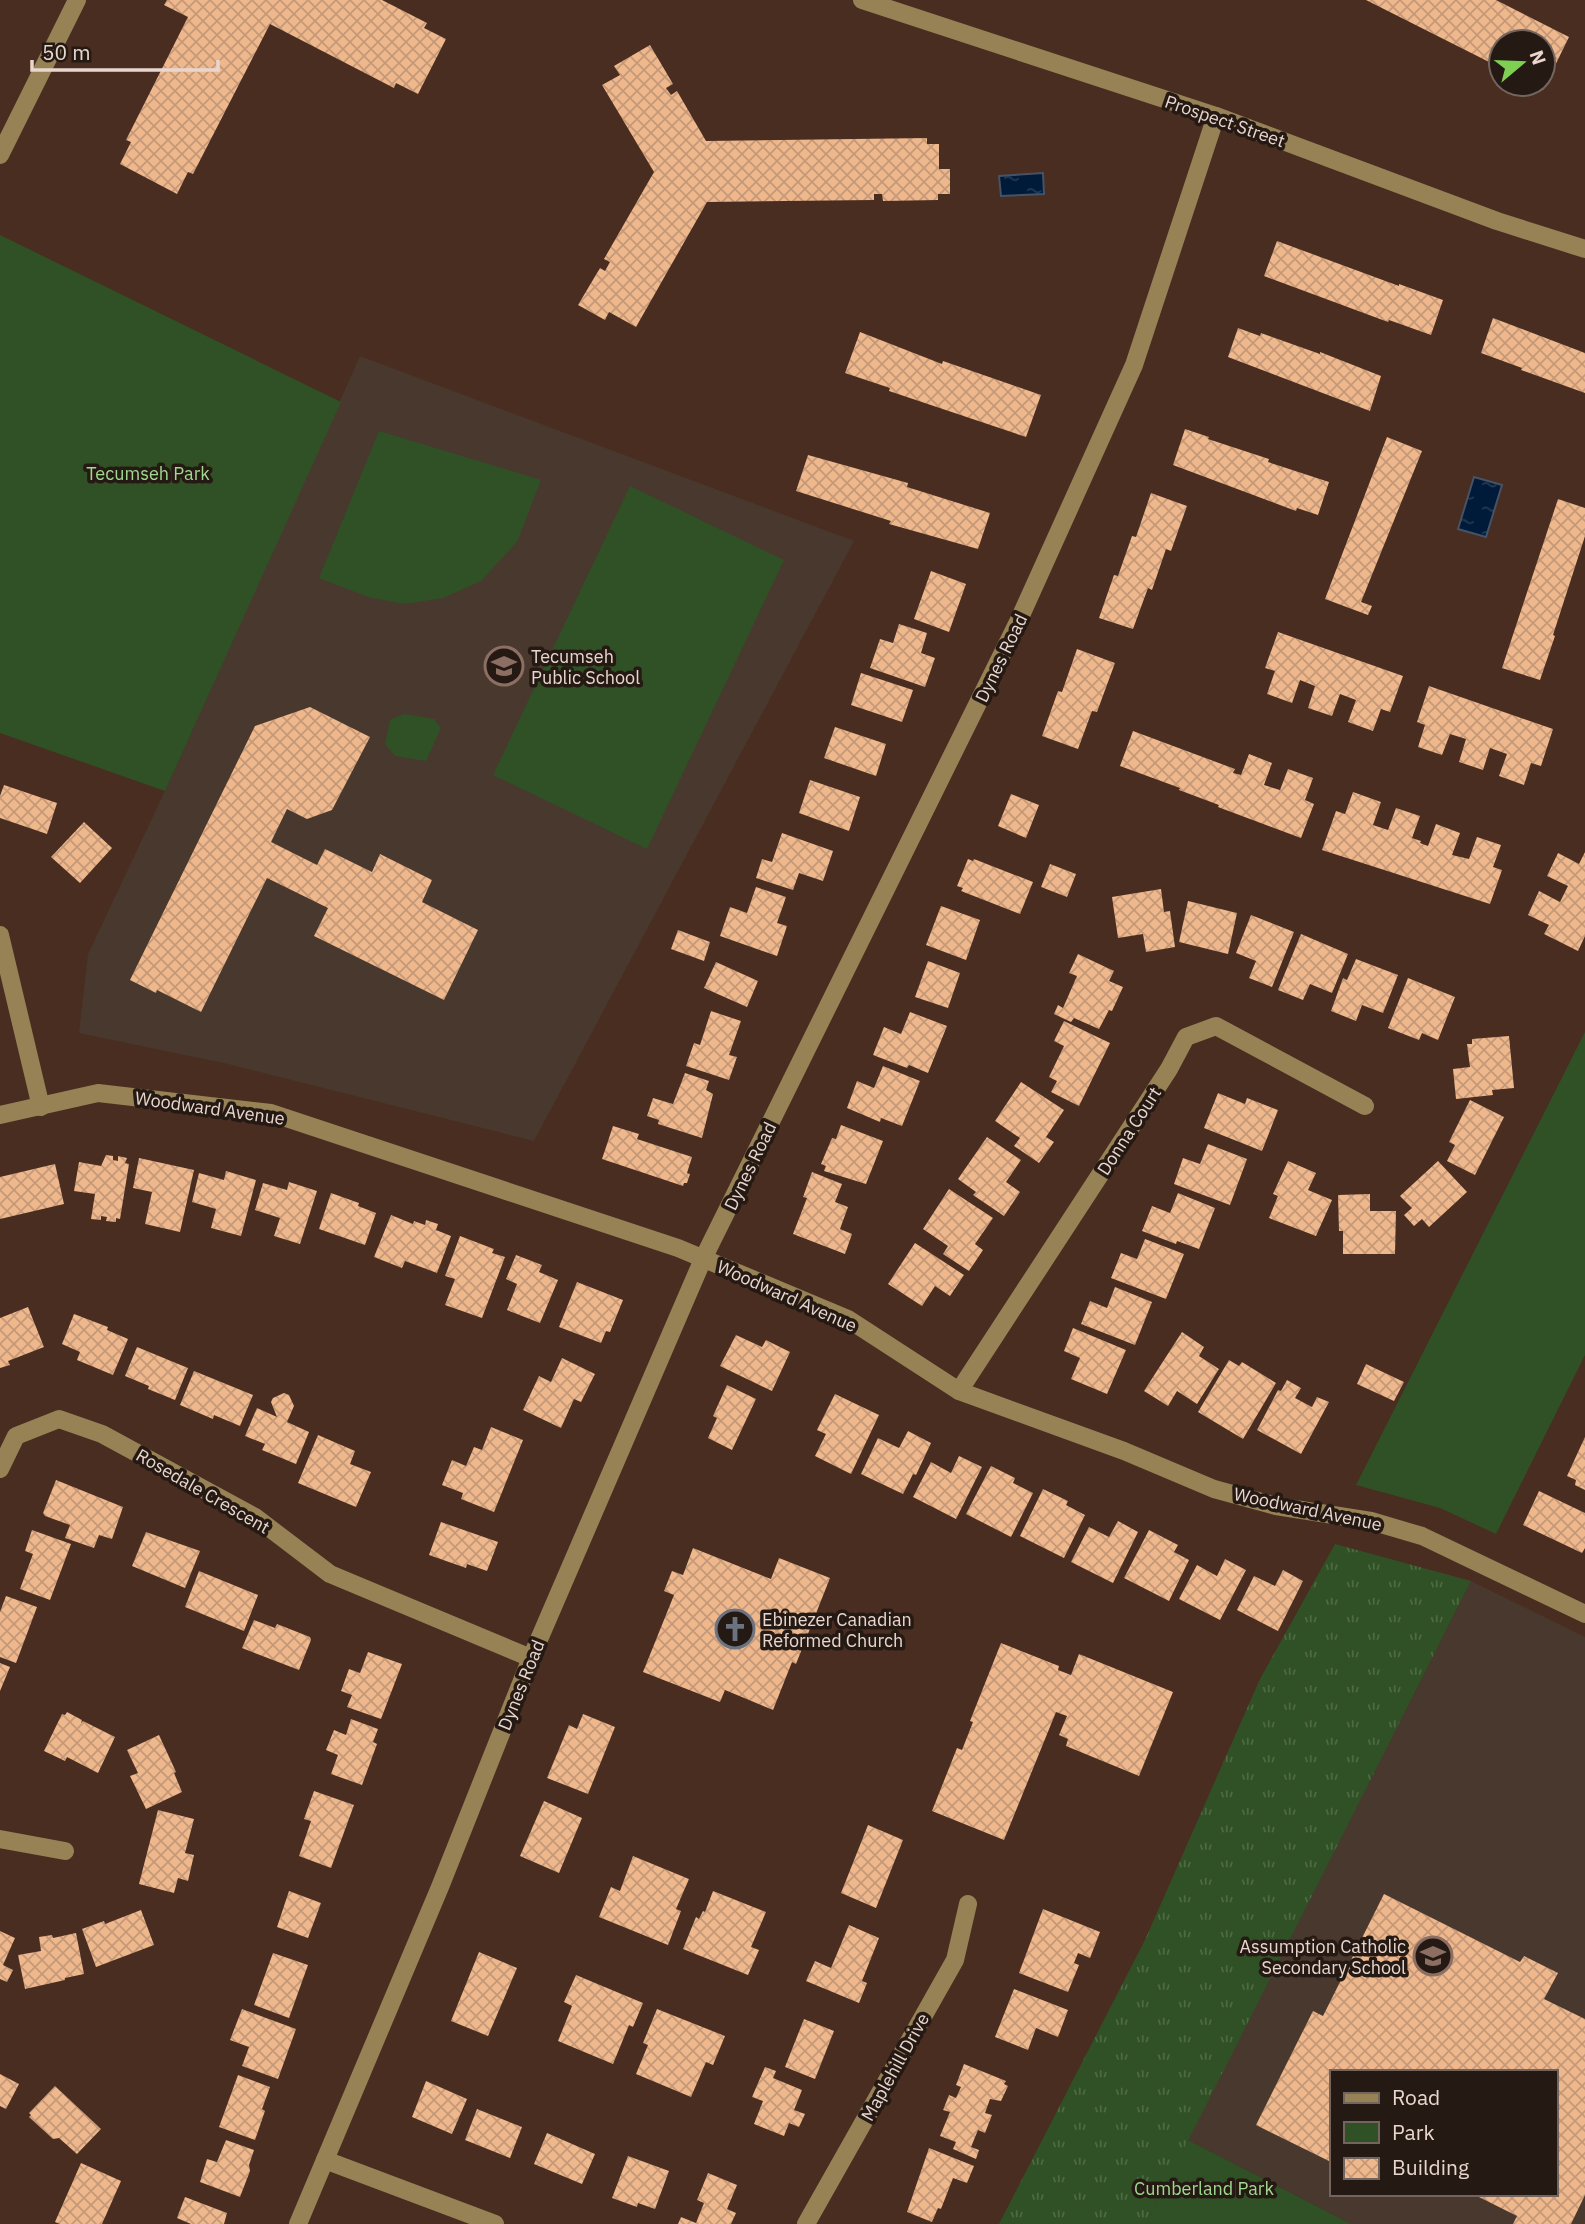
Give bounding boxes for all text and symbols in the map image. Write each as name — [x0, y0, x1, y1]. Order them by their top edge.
scale bar — [32, 28, 217, 72]
north arrow — [1487, 28, 1557, 98]
text: 50 m — [42, 38, 91, 66]
text: N — [1524, 47, 1552, 68]
street label: Prospect Street — [1162, 90, 1288, 152]
park label: Tecumseh Park — [86, 462, 210, 485]
street label: Dynes Road — [970, 610, 1032, 706]
school or university icon: Tecumseh Public School — [483, 645, 525, 687]
place label: Tecumseh Public School — [531, 645, 640, 689]
street label: Donna Court — [1092, 1082, 1166, 1180]
street label: Woodward Avenue — [134, 1086, 286, 1130]
street label: Dynes Road — [719, 1118, 781, 1214]
street label: Woodward Avenue — [713, 1255, 861, 1337]
street label: Rosedale Crescent — [132, 1443, 274, 1539]
street label: Woodward Avenue — [1232, 1482, 1384, 1536]
church icon: Ebinezer Canadian Reformed Church — [714, 1608, 756, 1650]
place label: Ebinezer Canadian Reformed Church — [762, 1608, 912, 1652]
street label: Dynes Road — [492, 1636, 550, 1734]
place label: Assumption Catholic Secondary School — [1240, 1935, 1406, 1979]
school or university icon: Assumption Catholic Secondary School — [1412, 1935, 1454, 1977]
street label: Maplehill Drive — [856, 2009, 934, 2125]
legend — [1330, 2070, 1557, 2196]
text: Road — [1392, 2083, 1440, 2111]
text: Park — [1392, 2118, 1435, 2146]
text: Building — [1392, 2153, 1469, 2181]
park label: Cumberland Park — [1134, 2177, 1274, 2200]

